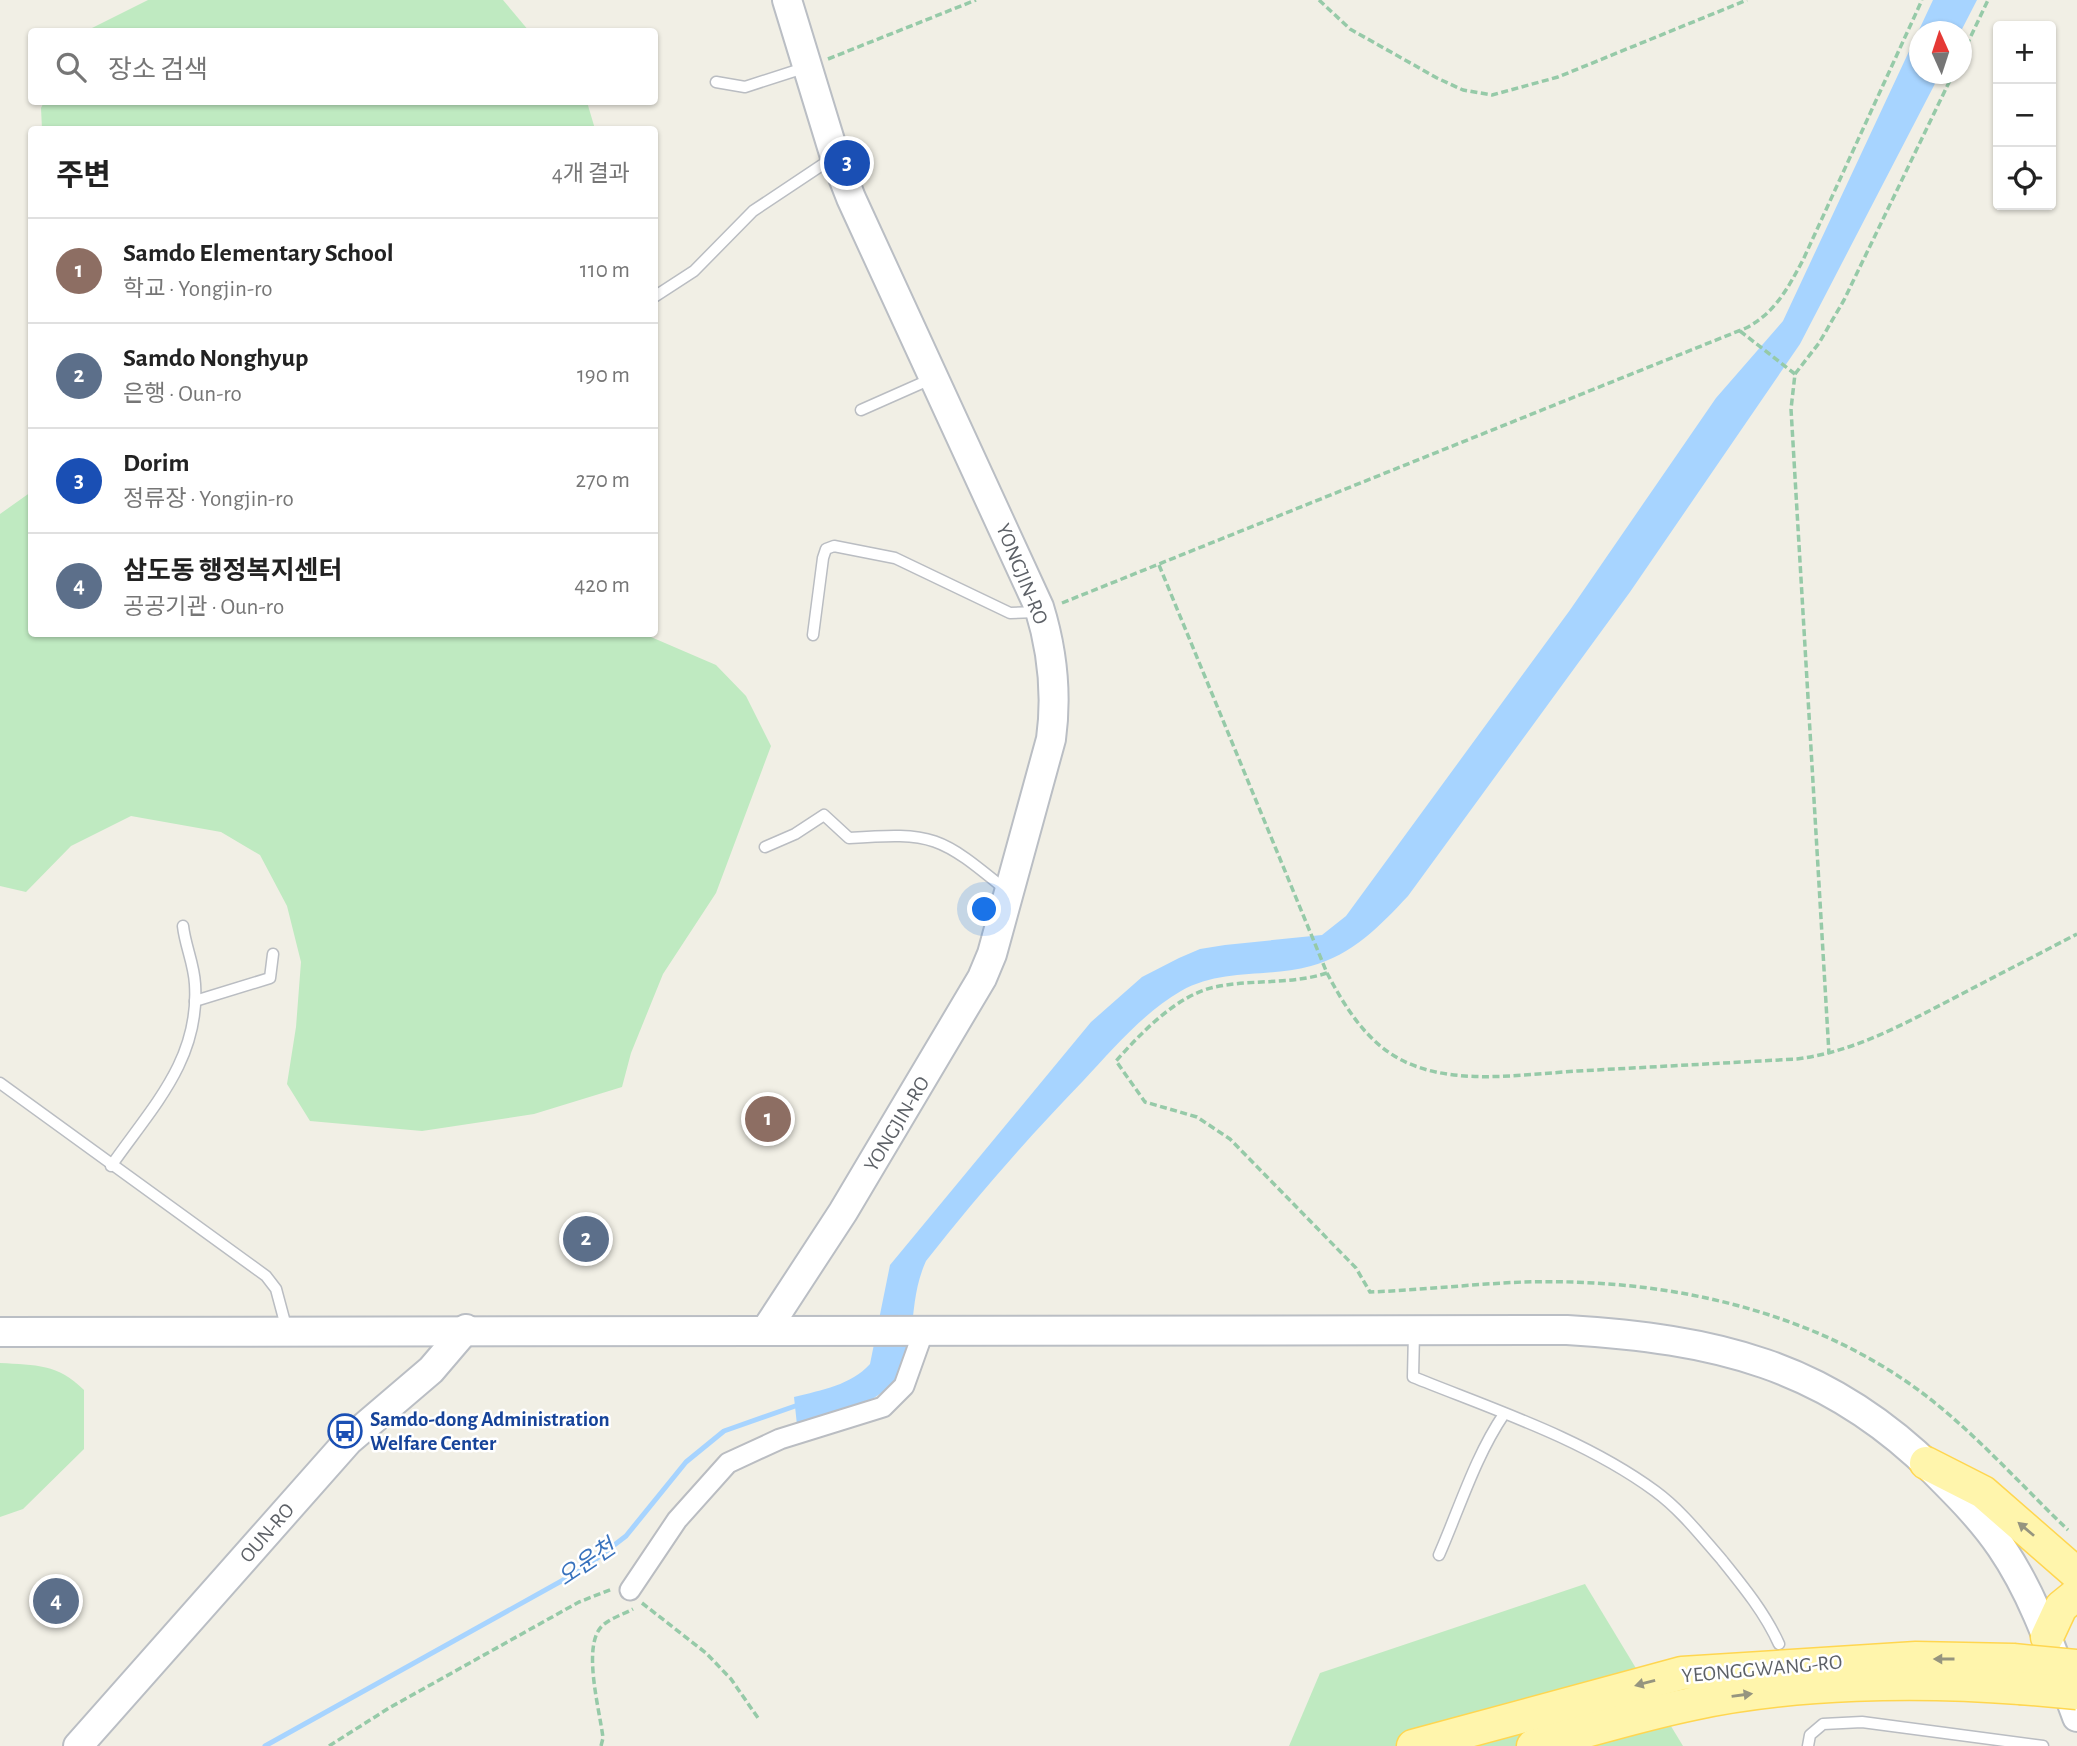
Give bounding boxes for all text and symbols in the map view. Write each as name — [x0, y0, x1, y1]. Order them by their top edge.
north arrow — [1909, 21, 1972, 84]
map controls — [1993, 21, 2056, 210]
button: + — [1993, 21, 2056, 84]
search box — [28, 28, 658, 105]
icon: search — [52, 48, 90, 86]
text: 장소 검색 — [108, 57, 208, 83]
button: − — [1993, 84, 2056, 147]
pin: 3 — [824, 137, 870, 189]
button: locate — [1993, 147, 2056, 210]
text: 주변 — [56, 161, 111, 191]
text: 4개 결과 — [552, 163, 630, 186]
text: Samdo Elementary School — [123, 240, 394, 266]
text: 1 — [75, 259, 83, 282]
text: 110 m — [580, 259, 630, 282]
text: 학교 · Yongjin-ro — [123, 278, 273, 301]
text: Samdo Nonghyup — [123, 345, 308, 371]
text: 2 — [74, 364, 84, 387]
text: 190 m — [577, 364, 630, 387]
text: 은행 · Oun-ro — [123, 383, 242, 406]
text: Dorim — [123, 450, 189, 476]
text: 3 — [74, 469, 84, 492]
text: 270 m — [576, 469, 630, 492]
text: 정류장 · Yongjin-ro — [123, 488, 294, 511]
street label: YONGJIN-RO — [992, 521, 1052, 627]
text: 삼도동 행정복지센터 — [123, 558, 342, 584]
text: 4 — [73, 574, 85, 597]
text: 420 m — [574, 574, 630, 597]
text: 공공기관 · Oun-ro — [123, 596, 284, 619]
your location — [967, 892, 1001, 926]
street label: YONGJIN-RO — [861, 1073, 933, 1175]
pin: 1 — [745, 1093, 791, 1145]
pin: 2 — [563, 1213, 609, 1265]
place label: Samdo-dong Administration Welfare Center — [370, 1409, 610, 1454]
bus stop icon: Samdo-dong Administration Welfare Center — [326, 1412, 364, 1450]
street label: OUN-RO — [236, 1499, 298, 1567]
one-way arrow — [2017, 1521, 2035, 1537]
water label: 오운천 — [554, 1533, 622, 1590]
pin: 4 — [33, 1575, 79, 1627]
street label: YEONGGWANG-RO — [1681, 1652, 1843, 1686]
one-way arrow — [1933, 1653, 1955, 1665]
one-way arrow — [1634, 1678, 1656, 1689]
one-way arrow — [1731, 1690, 1753, 1701]

